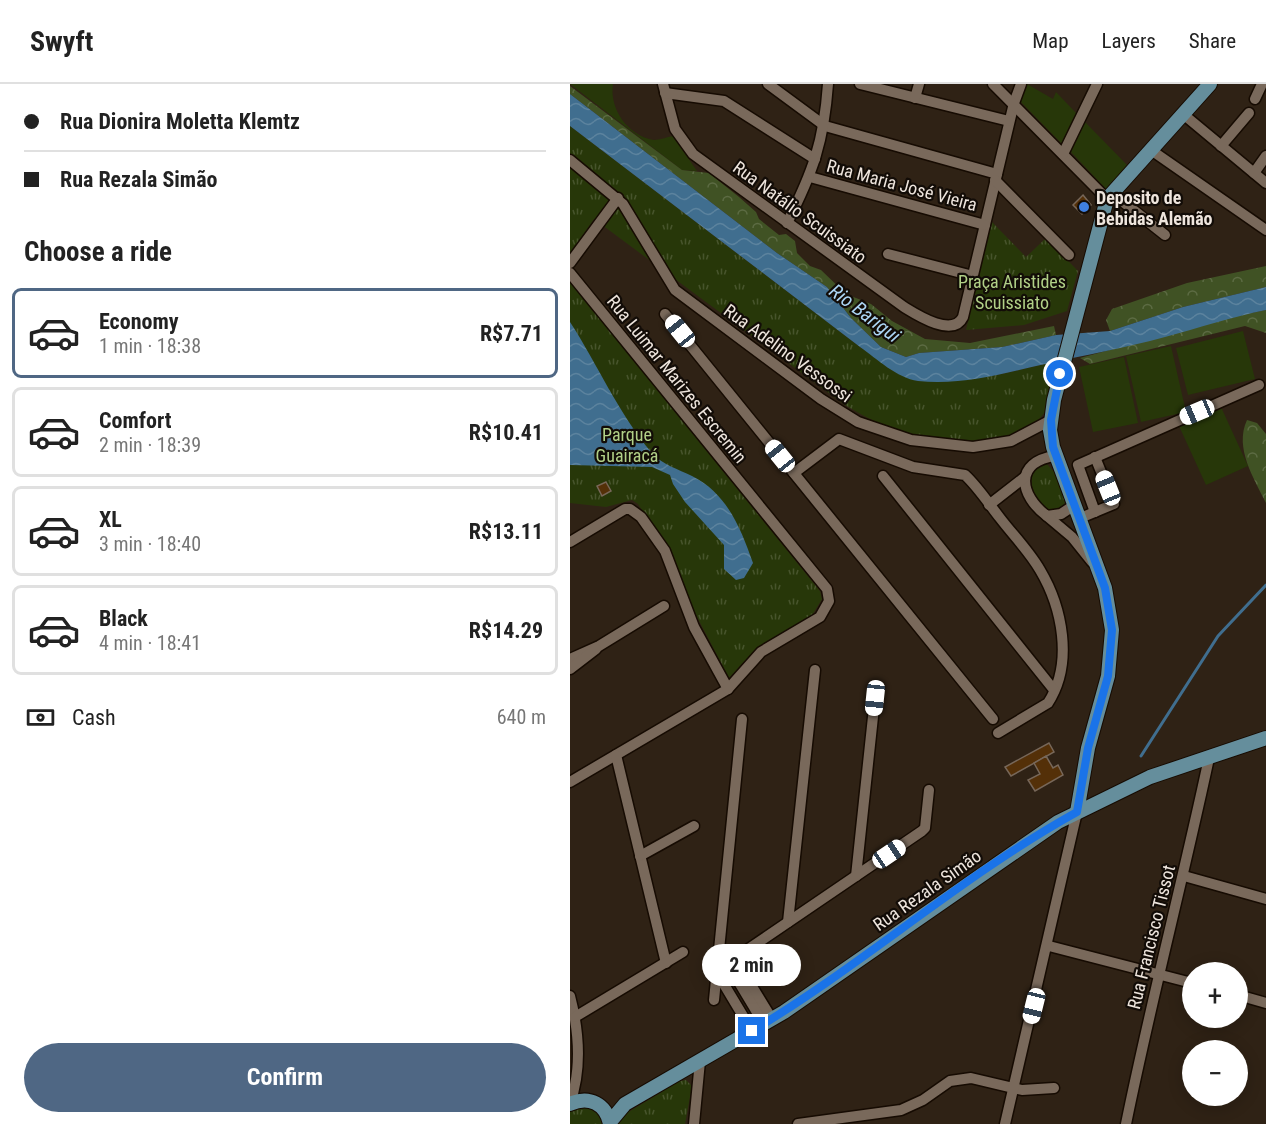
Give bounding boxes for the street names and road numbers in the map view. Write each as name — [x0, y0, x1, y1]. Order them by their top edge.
street label: Rua Maria José Vieira — [825, 155, 979, 215]
street label: Rua Natálio Scuissiato — [729, 156, 871, 268]
street label: Rua Luimar Marizes Escremin — [603, 291, 751, 467]
street label: Rua Adelino Vessossi — [720, 300, 856, 406]
street label: Rua Rezala Simão — [869, 845, 985, 935]
street label: Rua Francisco Tissot — [1123, 863, 1179, 1011]

